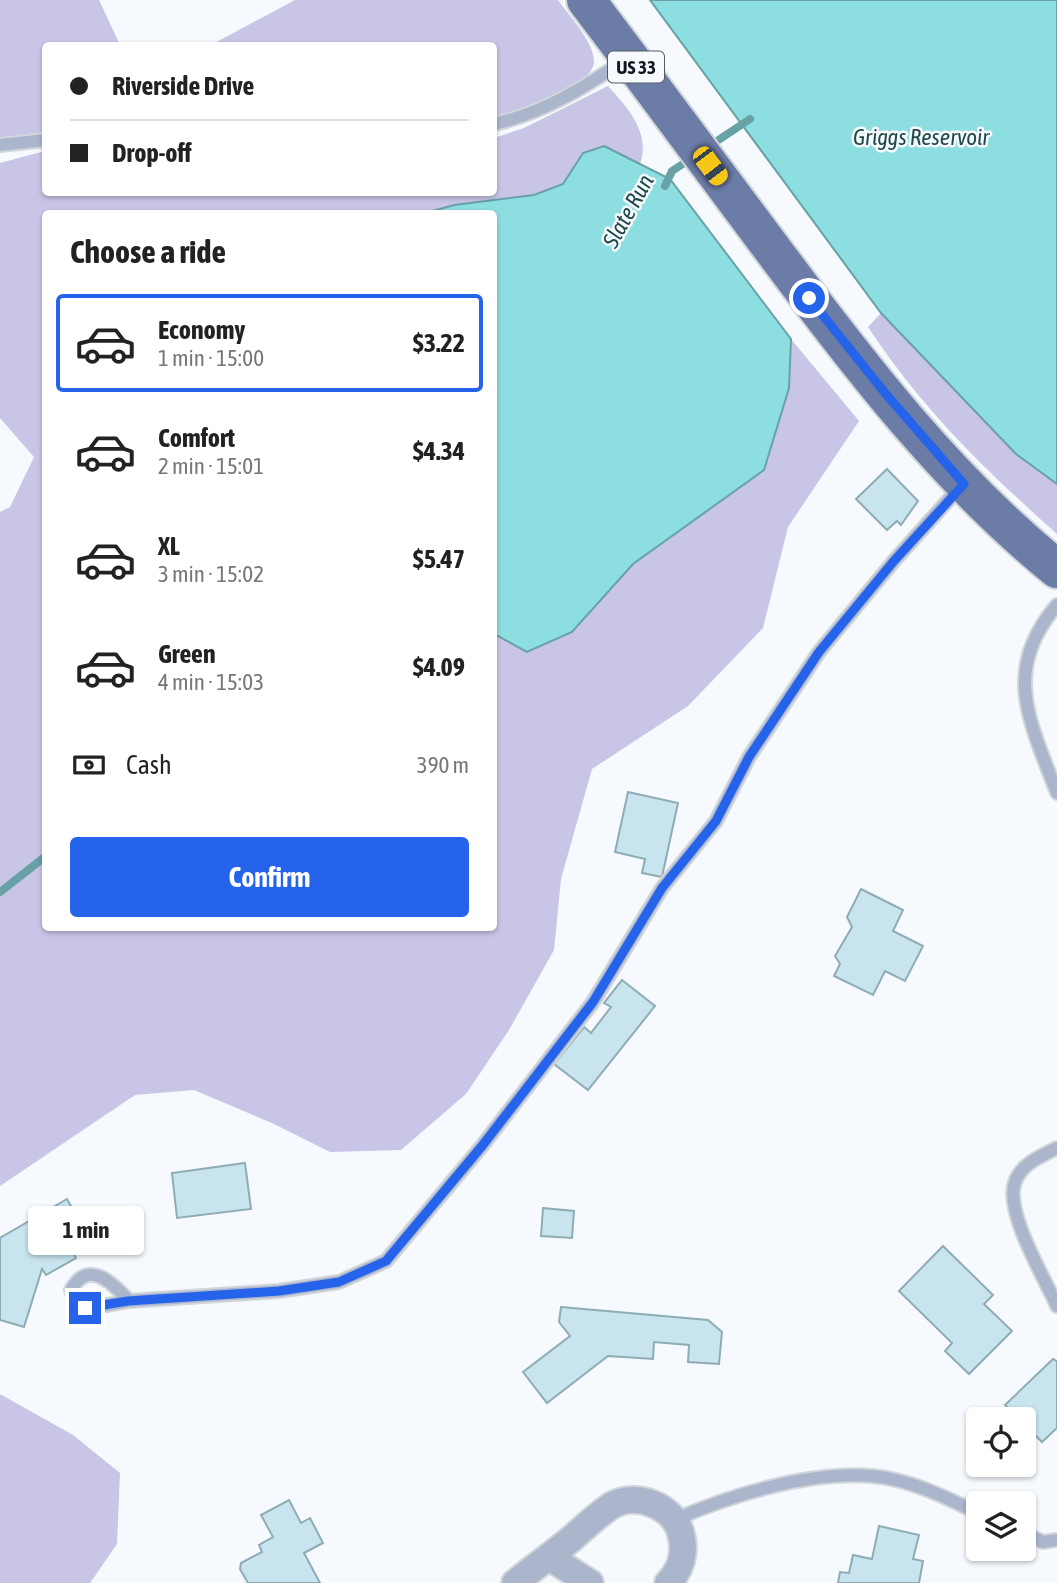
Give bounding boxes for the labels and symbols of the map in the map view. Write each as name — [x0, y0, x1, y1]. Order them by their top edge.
road number: US 33 — [608, 52, 664, 82]
water label: Griggs Reservoir — [853, 124, 990, 150]
car — [689, 143, 732, 189]
water label: Slate Run — [597, 170, 659, 253]
route start — [793, 282, 825, 314]
callout: 1 min — [27, 1206, 143, 1256]
route end — [69, 1292, 101, 1324]

